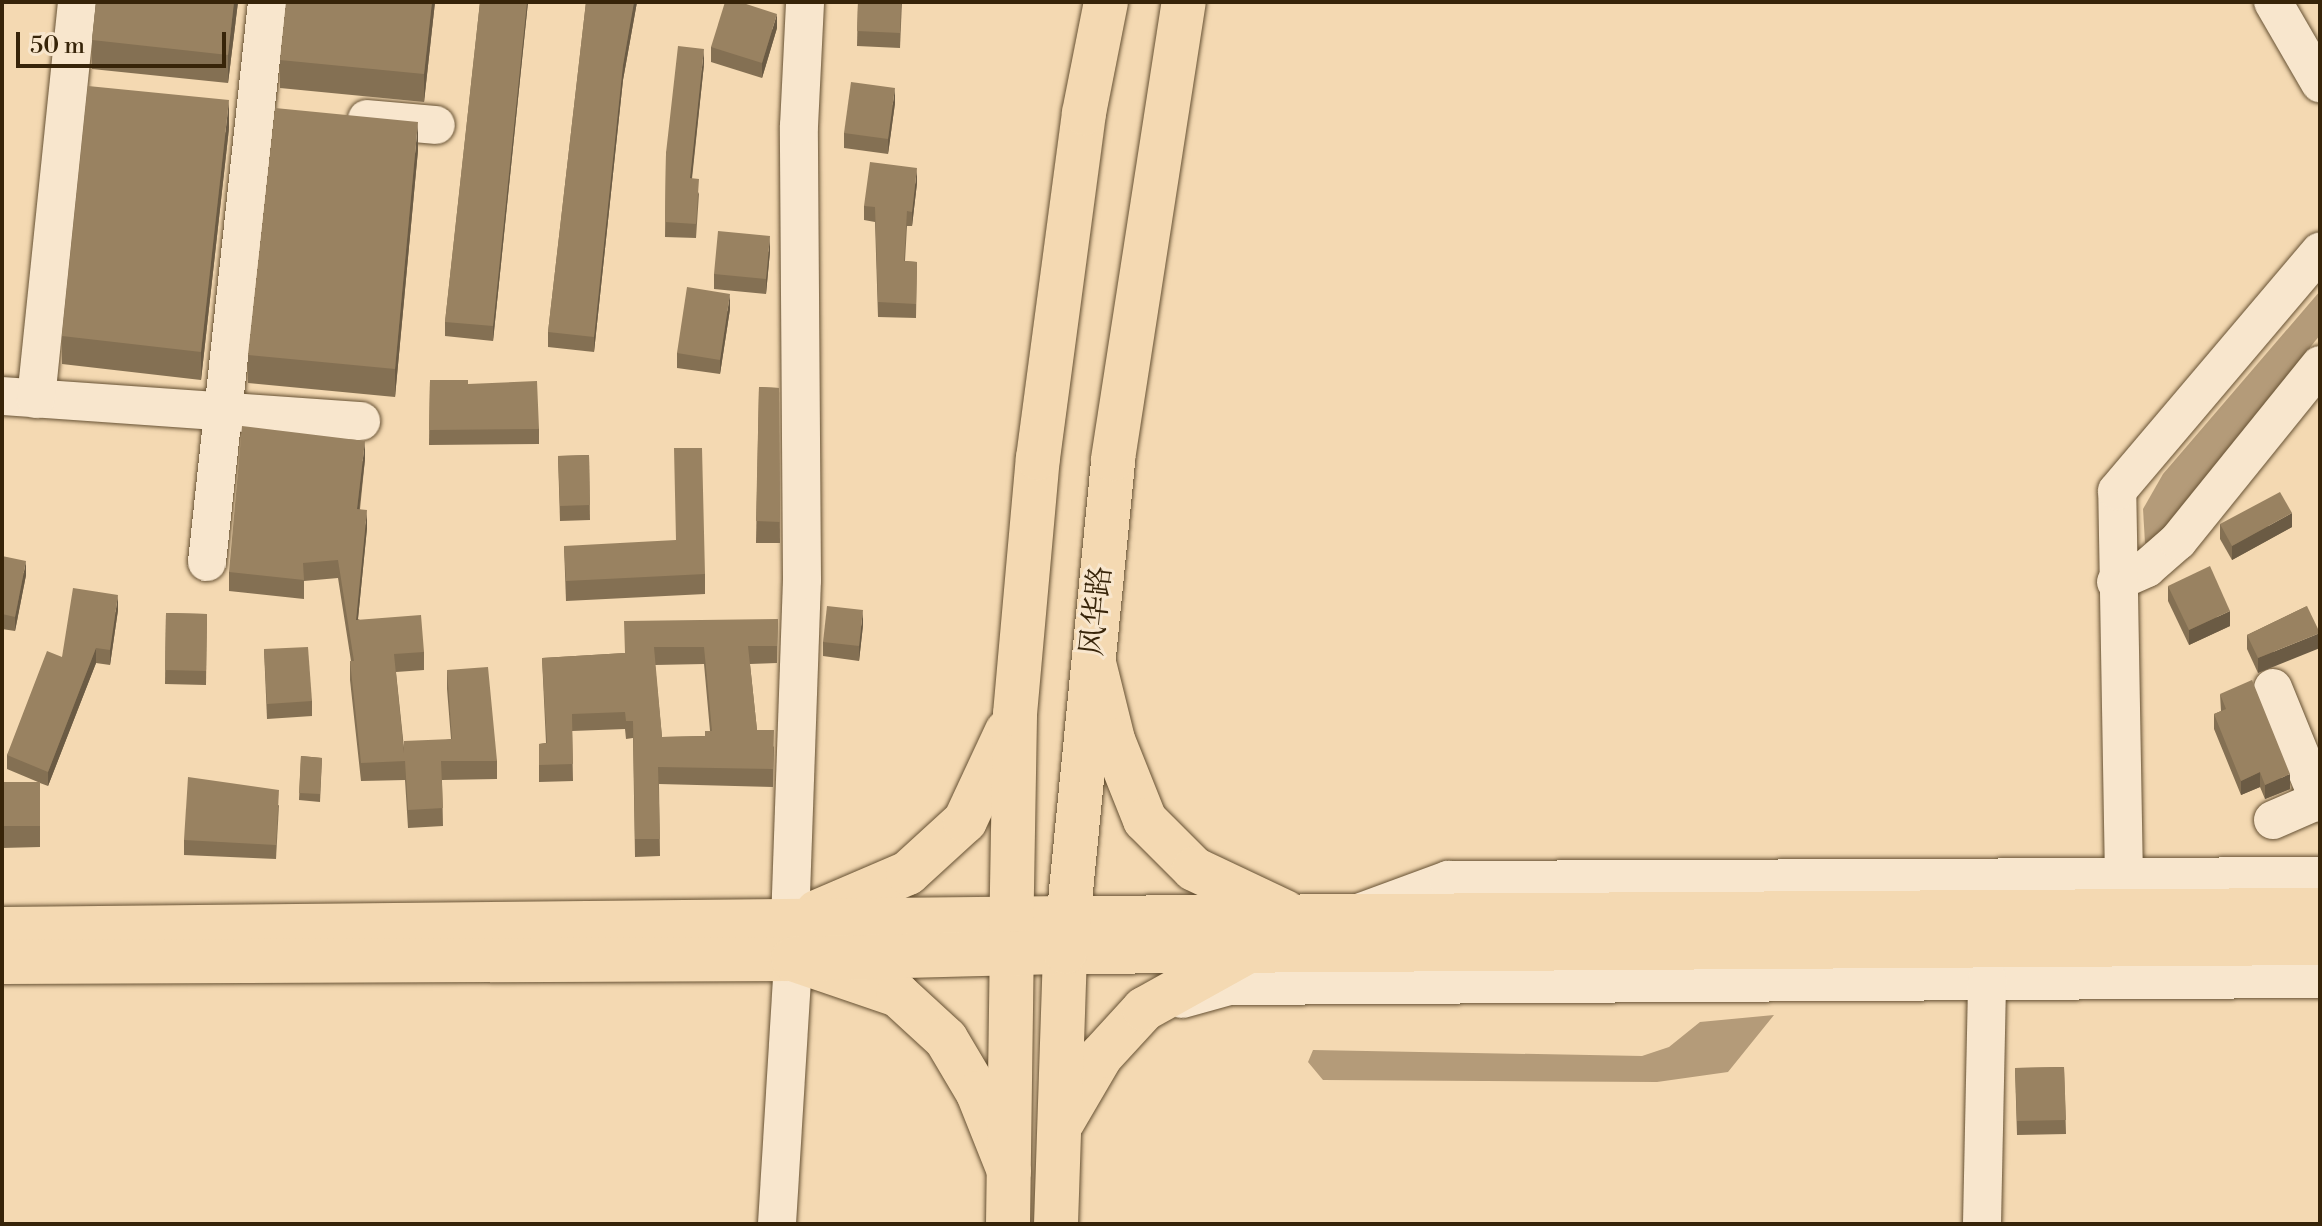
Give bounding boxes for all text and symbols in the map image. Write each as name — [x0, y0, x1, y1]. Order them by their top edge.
scale bar — [20, 16, 230, 66]
text: 50 m — [30, 31, 85, 61]
street label: 风华路 — [1074, 564, 1120, 658]

